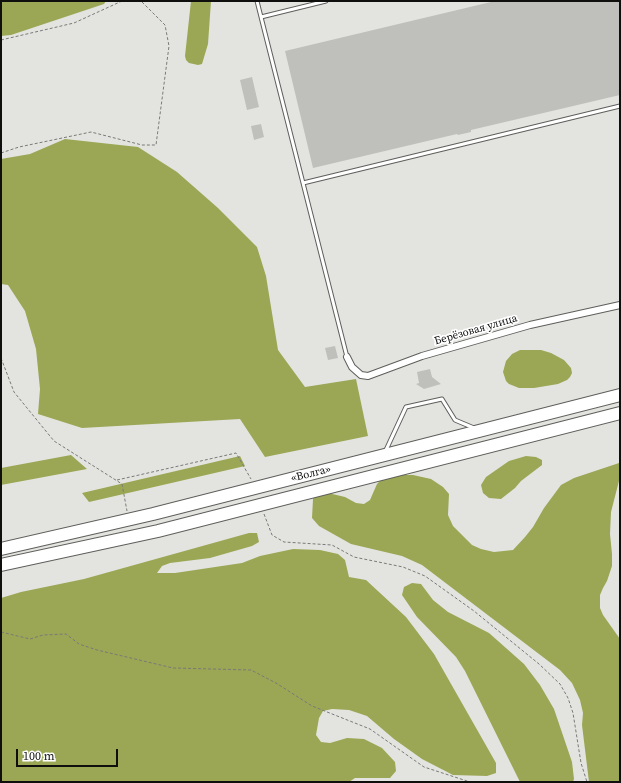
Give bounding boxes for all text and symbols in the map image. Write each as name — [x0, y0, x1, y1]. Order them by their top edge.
street label: Берёзовая улица — [433, 312, 519, 348]
street label: «Волга» — [290, 463, 332, 485]
scale bar — [18, 741, 120, 767]
text: 100 m — [23, 748, 55, 764]

